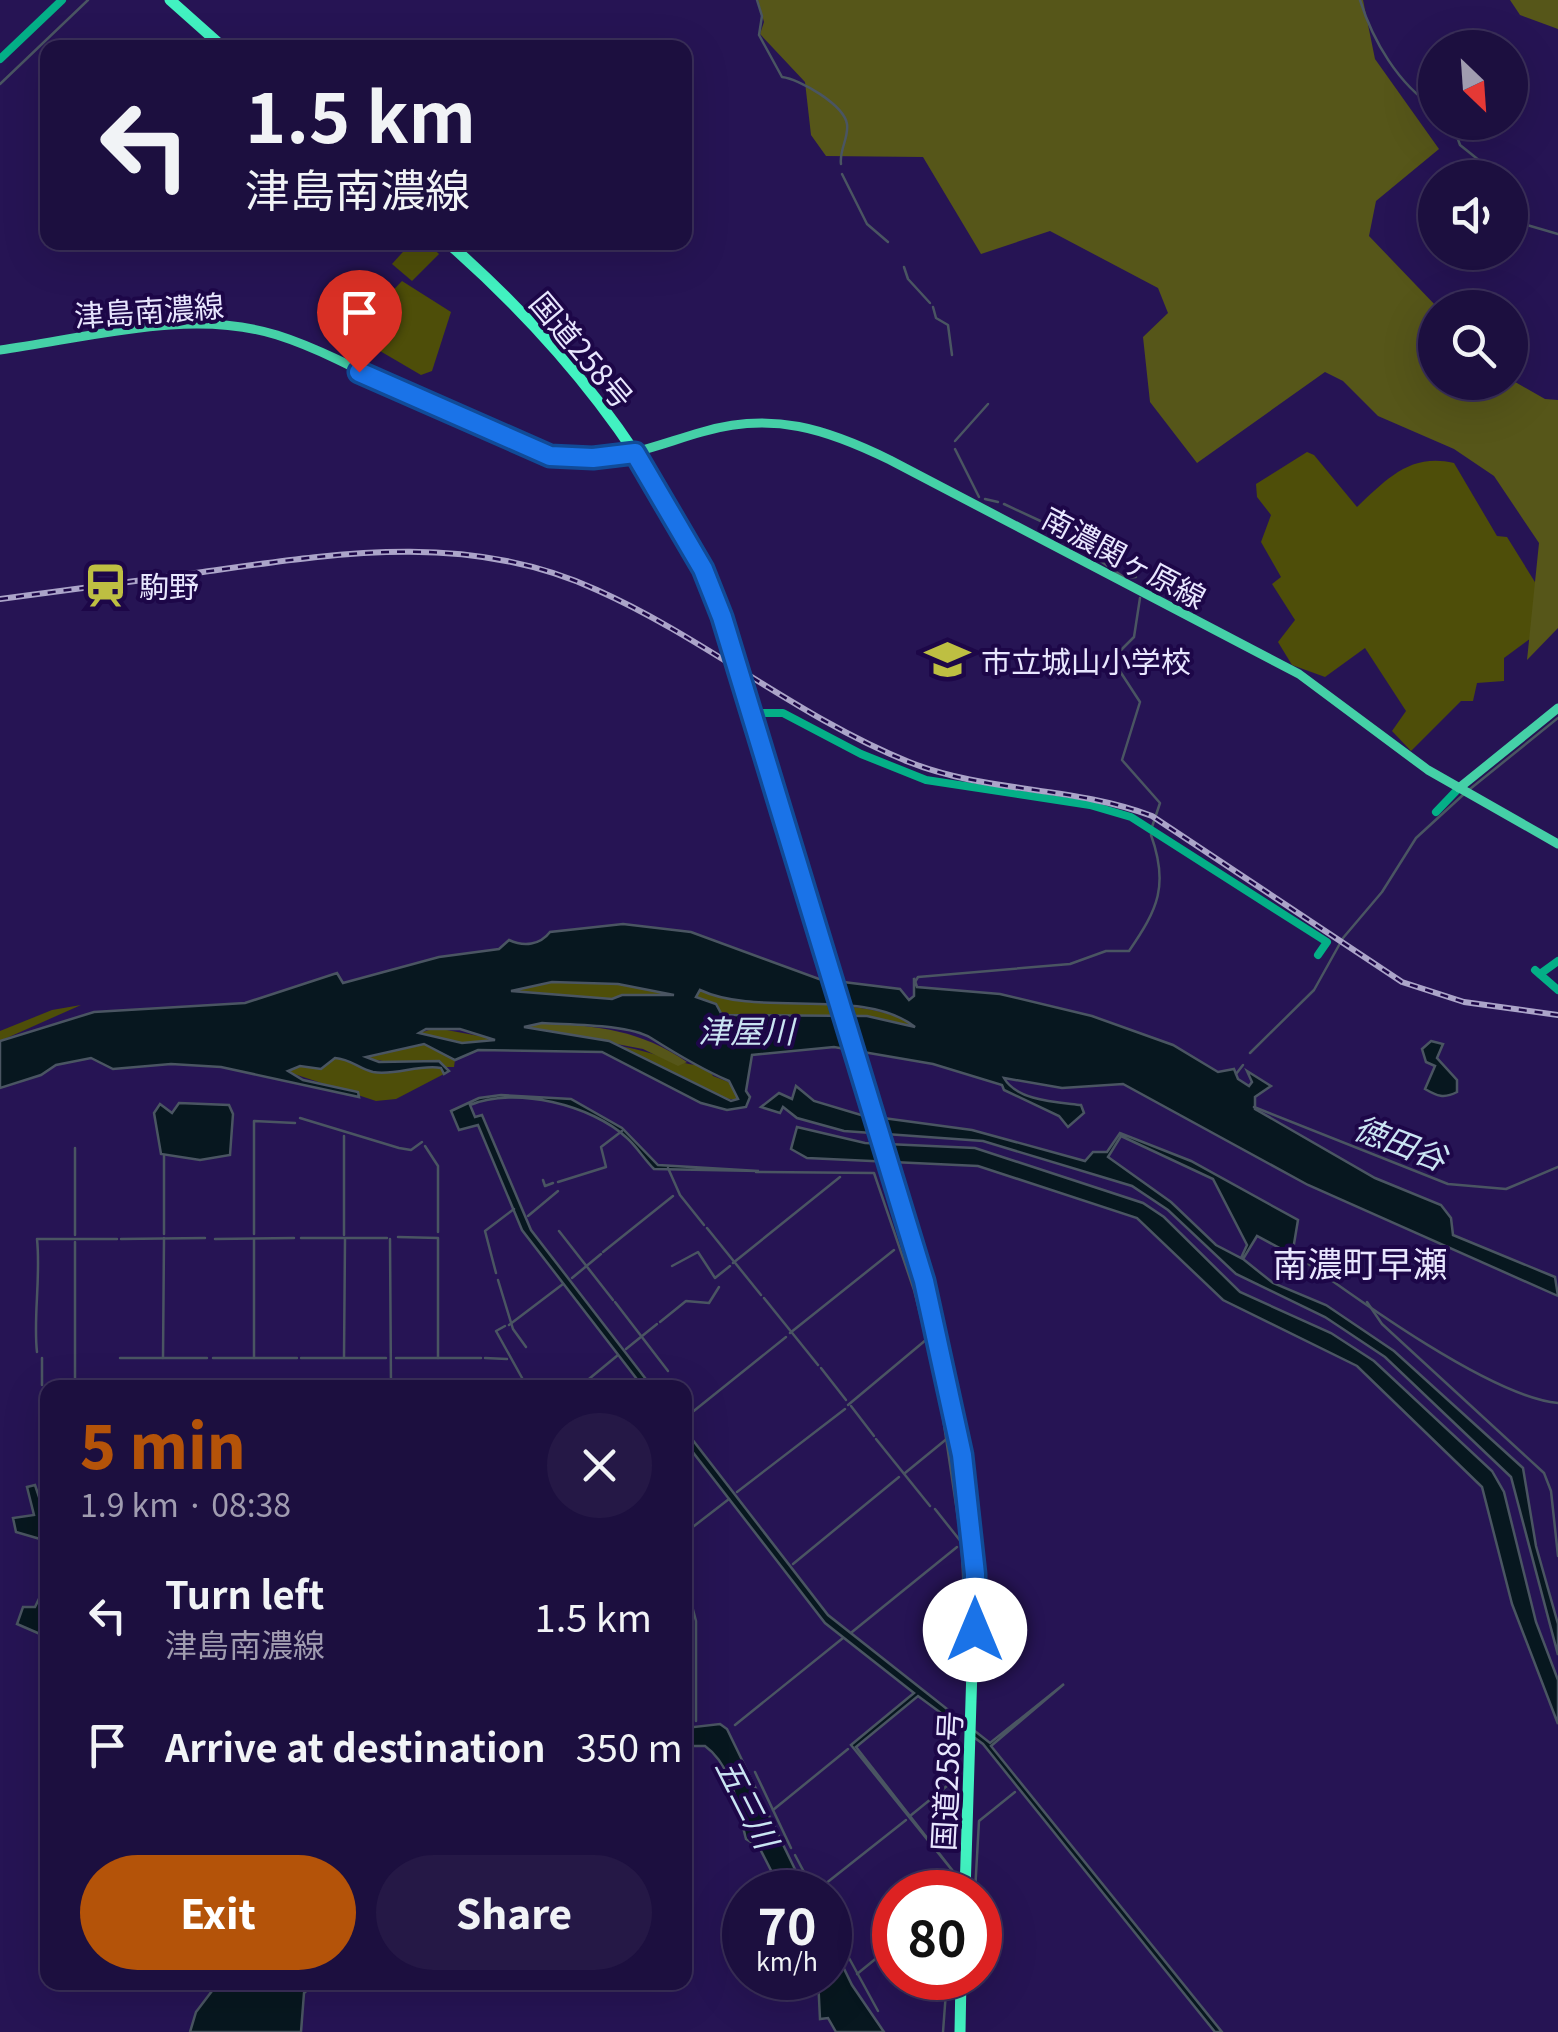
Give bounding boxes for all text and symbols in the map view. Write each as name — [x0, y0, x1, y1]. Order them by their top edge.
north arrow — [1418, 30, 1528, 140]
map controls — [1418, 30, 1528, 400]
text: 1.5 km — [245, 62, 476, 163]
icon: left — [80, 80, 210, 210]
text: 津島南濃線 — [245, 155, 470, 220]
button: sound — [1418, 160, 1528, 270]
pin — [317, 270, 402, 373]
street label: 国道258号 — [521, 281, 645, 417]
street label: 津島南濃線 — [73, 282, 225, 336]
icon: arrive — [332, 285, 387, 340]
button: search — [1418, 290, 1528, 400]
street label: 南濃関ヶ原線 — [1035, 494, 1215, 618]
station icon: 駒野 — [82, 561, 130, 609]
place label: 駒野 — [139, 563, 199, 607]
school or university icon: 市立城山小学校 — [924, 636, 972, 684]
place label: 市立城山小学校 — [981, 638, 1191, 682]
water label: 津屋川 — [698, 1006, 797, 1052]
water label: 徳田谷 — [1348, 1102, 1457, 1181]
district label: 南濃町早瀬 — [1272, 1236, 1448, 1287]
text: 5 min — [80, 1399, 246, 1486]
button: close — [547, 1413, 652, 1518]
text: 1.9 km · 08:38 — [80, 1480, 291, 1526]
text: Turn left — [165, 1565, 324, 1620]
position arrow — [923, 1578, 1027, 1682]
icon: left — [80, 1588, 135, 1643]
text: 1.5 km — [535, 1588, 652, 1643]
text: 津島南濃線 — [165, 1620, 325, 1666]
street label: 国道258号 — [919, 1710, 971, 1852]
icon: arrive — [80, 1718, 135, 1773]
text: Arrive at destination — [165, 1718, 546, 1773]
text: 350 m — [576, 1718, 683, 1773]
water label: 五三川 — [707, 1749, 793, 1858]
button: Exit — [80, 1855, 356, 1970]
button: Share — [376, 1855, 652, 1970]
speed limit sign: 80 — [872, 1870, 1002, 2000]
text: 70 — [758, 1887, 817, 1959]
text: km/h — [756, 1942, 818, 1978]

